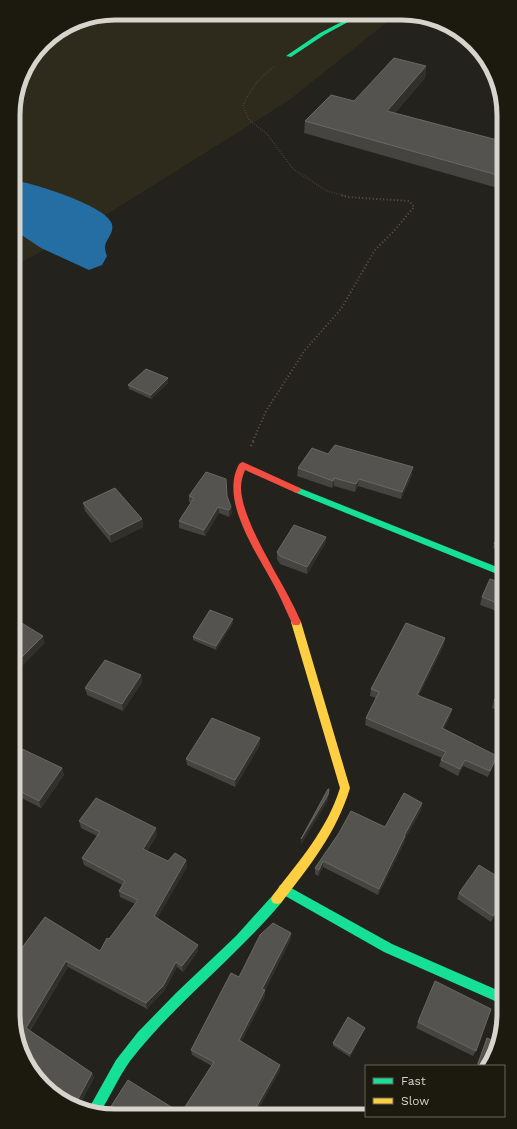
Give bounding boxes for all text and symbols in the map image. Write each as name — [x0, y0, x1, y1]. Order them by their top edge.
legend — [365, 1065, 505, 1117]
text: Fast — [401, 1074, 426, 1088]
text: Slow — [401, 1094, 429, 1108]

